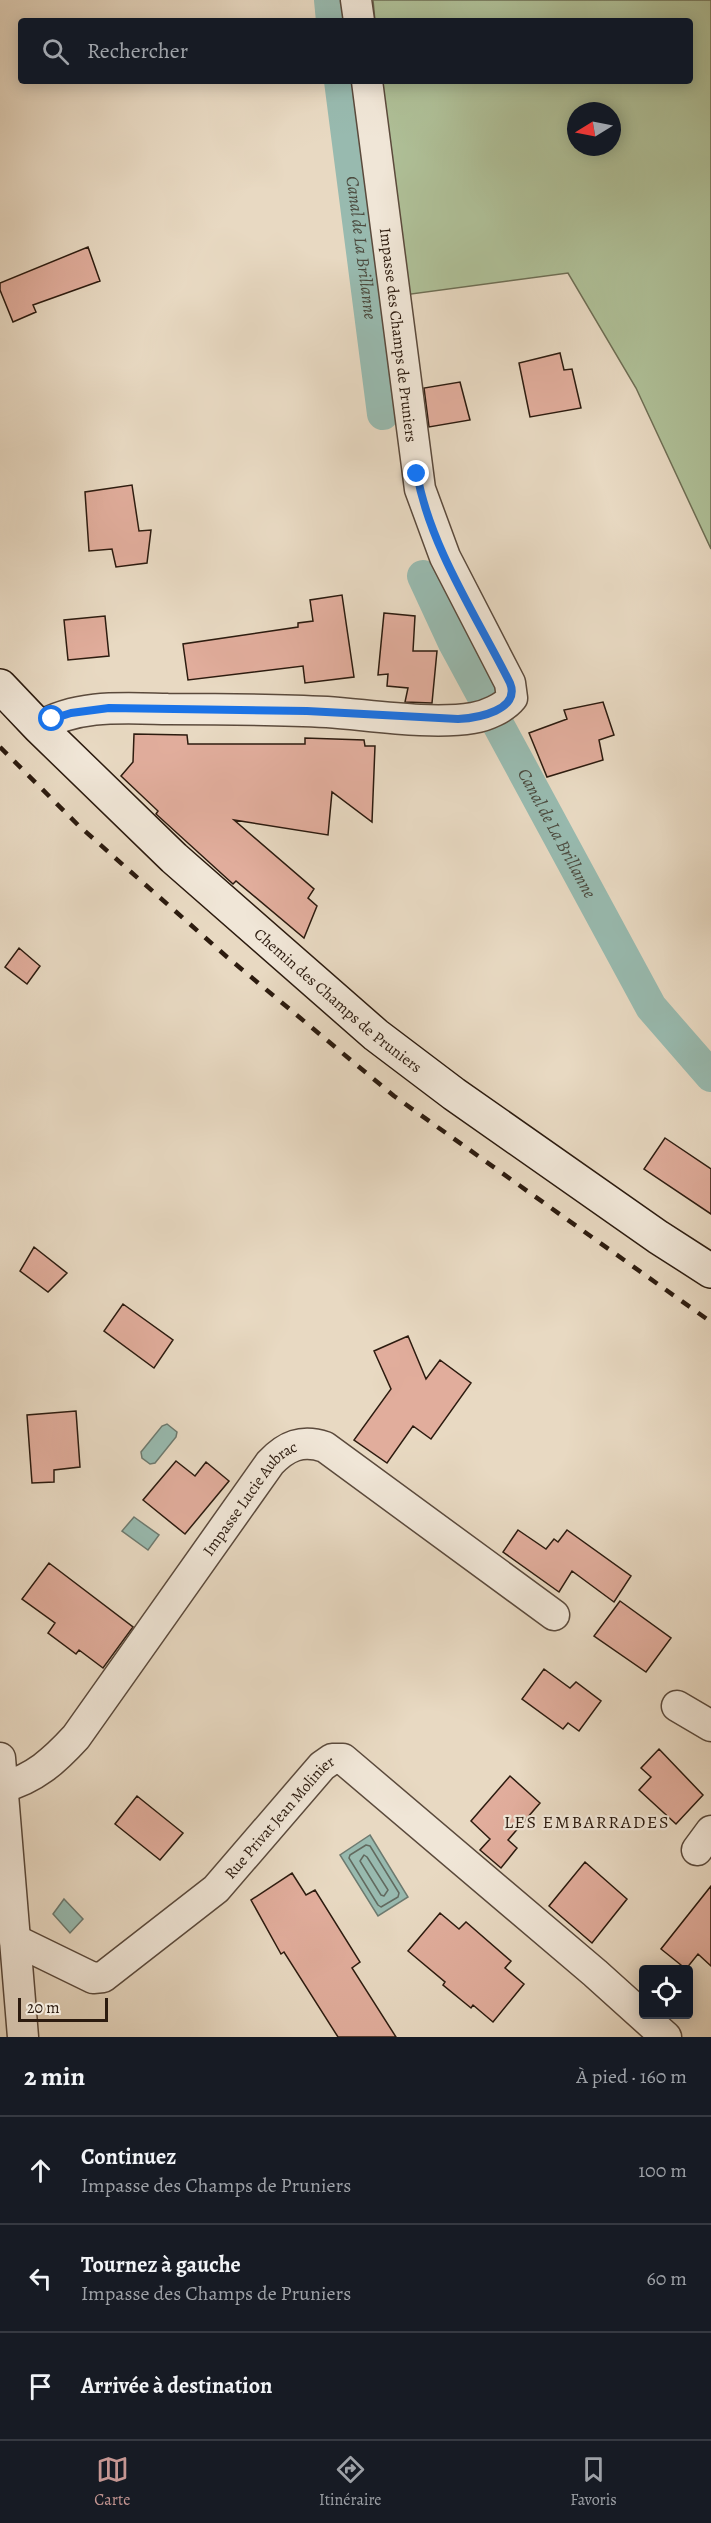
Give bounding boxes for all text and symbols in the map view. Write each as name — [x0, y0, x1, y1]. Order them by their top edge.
search box — [18, 18, 693, 84]
icon: search — [39, 35, 72, 68]
text: Rechercher — [87, 36, 188, 66]
north arrow — [567, 102, 621, 156]
water label: Canal de La Brillanne — [340, 175, 383, 321]
street label: Impasse des Champs de Pruniers — [374, 227, 422, 444]
route end — [403, 460, 429, 486]
route start — [38, 705, 64, 731]
water label: Canal de La Brillanne — [512, 764, 602, 903]
street label: Chemin des Champs de Pruniers — [249, 923, 426, 1078]
street label: Impasse Lucie Aubrac — [198, 1436, 300, 1560]
street label: Rue Privat Jean Molinier — [220, 1751, 339, 1884]
district label: LES EMBARRADES — [504, 1810, 670, 1834]
map controls — [639, 1965, 693, 2019]
button: locate — [639, 1965, 693, 2019]
scale bar — [18, 1995, 108, 2022]
text: 20 m — [27, 1997, 60, 2019]
text: 2 min — [24, 2059, 85, 2094]
text: À pied · 160 m — [576, 2063, 687, 2090]
text: Continuez — [81, 2142, 176, 2172]
icon: ahead — [24, 2154, 57, 2187]
text: 100 m — [638, 2157, 687, 2184]
text: Impasse des Champs de Pruniers — [81, 2172, 351, 2199]
text: Tournez à gauche — [81, 2250, 241, 2280]
icon: left — [24, 2262, 57, 2295]
text: 60 m — [647, 2265, 687, 2292]
text: Impasse des Champs de Pruniers — [81, 2280, 351, 2307]
icon: arrive — [24, 2370, 57, 2403]
text: Arrivée à destination — [81, 2371, 272, 2401]
tab: Carte — [94, 2453, 130, 2511]
tab: Itinéraire — [319, 2453, 382, 2511]
tab: Favoris — [570, 2453, 617, 2511]

